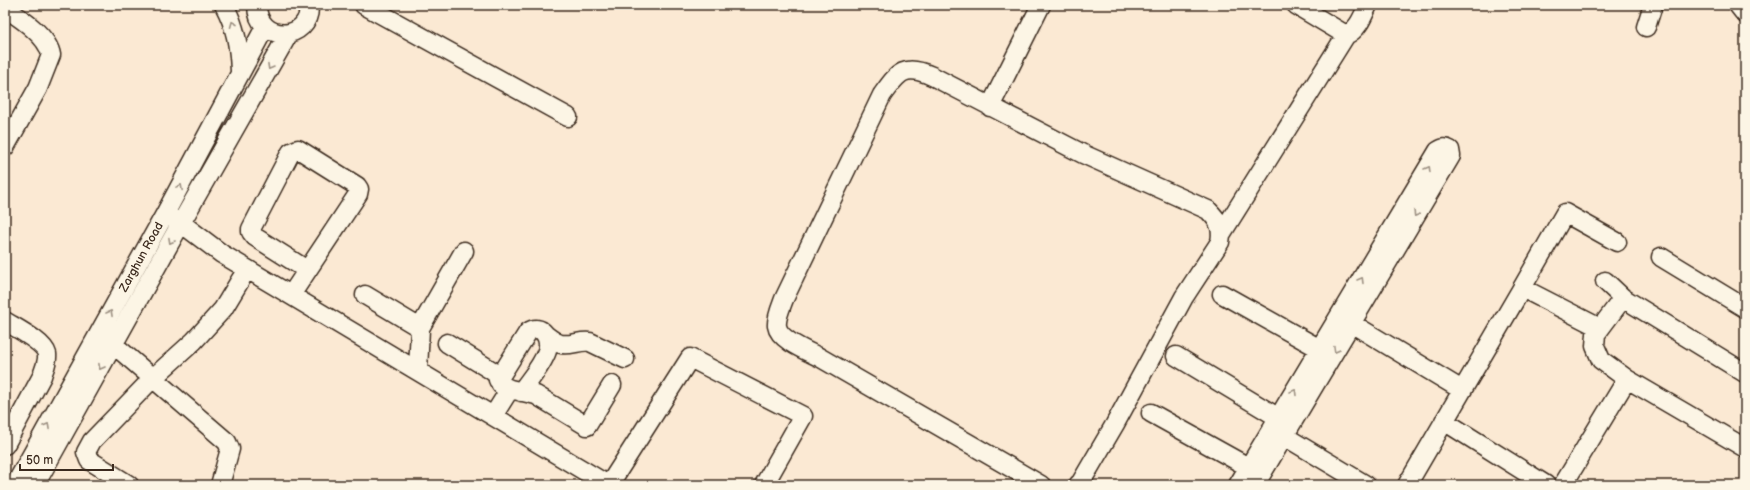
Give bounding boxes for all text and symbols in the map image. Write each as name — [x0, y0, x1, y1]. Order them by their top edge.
one-way arrow — [229, 21, 237, 28]
one-way arrow — [267, 63, 274, 70]
one-way arrow — [1423, 166, 1431, 173]
one-way arrow — [175, 183, 182, 191]
one-way arrow — [1414, 210, 1421, 217]
street label: Zarghun Road — [116, 220, 167, 296]
one-way arrow — [168, 237, 175, 244]
one-way arrow — [1356, 277, 1364, 284]
one-way arrow — [106, 310, 113, 317]
one-way arrow — [1333, 345, 1340, 353]
one-way arrow — [98, 362, 105, 370]
one-way arrow — [1289, 389, 1297, 396]
one-way arrow — [43, 423, 50, 431]
scale bar — [20, 446, 113, 472]
text: 50 m — [26, 453, 53, 468]

